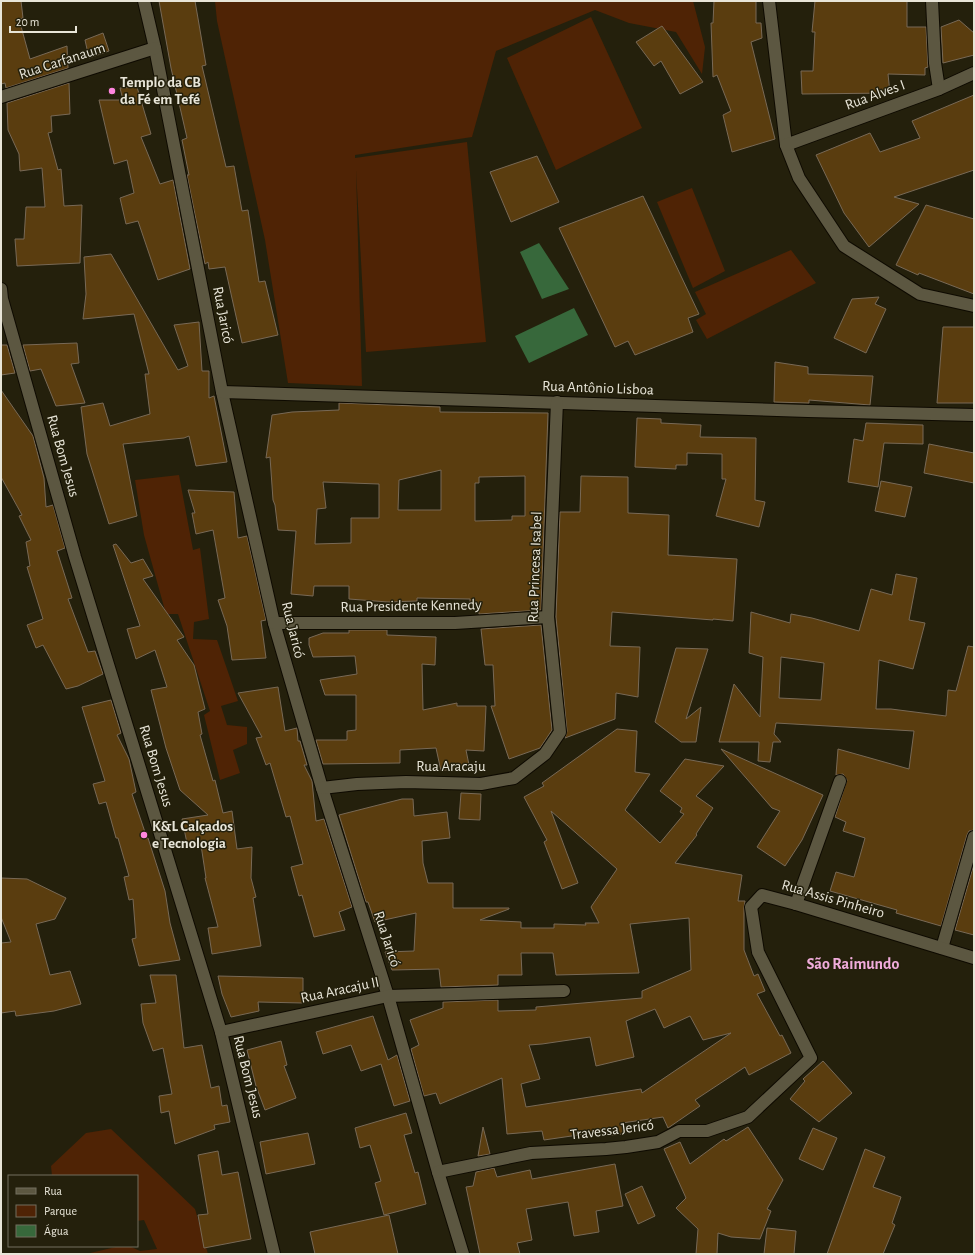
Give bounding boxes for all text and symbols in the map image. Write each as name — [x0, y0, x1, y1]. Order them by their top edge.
scale bar — [10, 8, 76, 34]
text: 20 m — [16, 16, 39, 28]
street label: Rua Carfanaum — [17, 40, 107, 82]
place label: Templo da CB da Fé em Tefé — [120, 75, 201, 107]
street label: Rua Alves I — [843, 77, 907, 113]
marker: Templo da CB da Fé em Tefé — [107, 86, 117, 96]
street label: Rua Jaricó — [210, 285, 236, 345]
street label: Rua Antônio Lisboa — [542, 379, 654, 397]
street label: Rua Bom Jesus — [44, 413, 82, 499]
street label: Rua Princesa Isabel — [526, 511, 544, 623]
street label: Rua Presidente Kennedy — [340, 597, 482, 615]
street label: Rua Jaricó — [279, 600, 307, 660]
street label: Rua Bom Jesus — [136, 723, 176, 809]
street label: Rua Aracaju — [416, 759, 486, 774]
place label: K&L Calçados e Tecnologia — [152, 819, 233, 851]
marker: K&L Calçados e Tecnologia — [139, 830, 149, 840]
street label: Rua Assis Pinheiro — [780, 877, 886, 921]
street label: Rua Jaricó — [371, 909, 403, 969]
district label: São Raimundo — [807, 956, 899, 972]
street label: Rua Aracaju II — [299, 974, 381, 1006]
street label: Rua Bom Jesus — [230, 1034, 266, 1120]
street label: Travessa Jericó — [569, 1117, 655, 1143]
legend — [8, 1175, 138, 1247]
text: Rua — [44, 1185, 63, 1197]
text: Parque — [44, 1205, 77, 1217]
text: Água — [44, 1224, 69, 1237]

